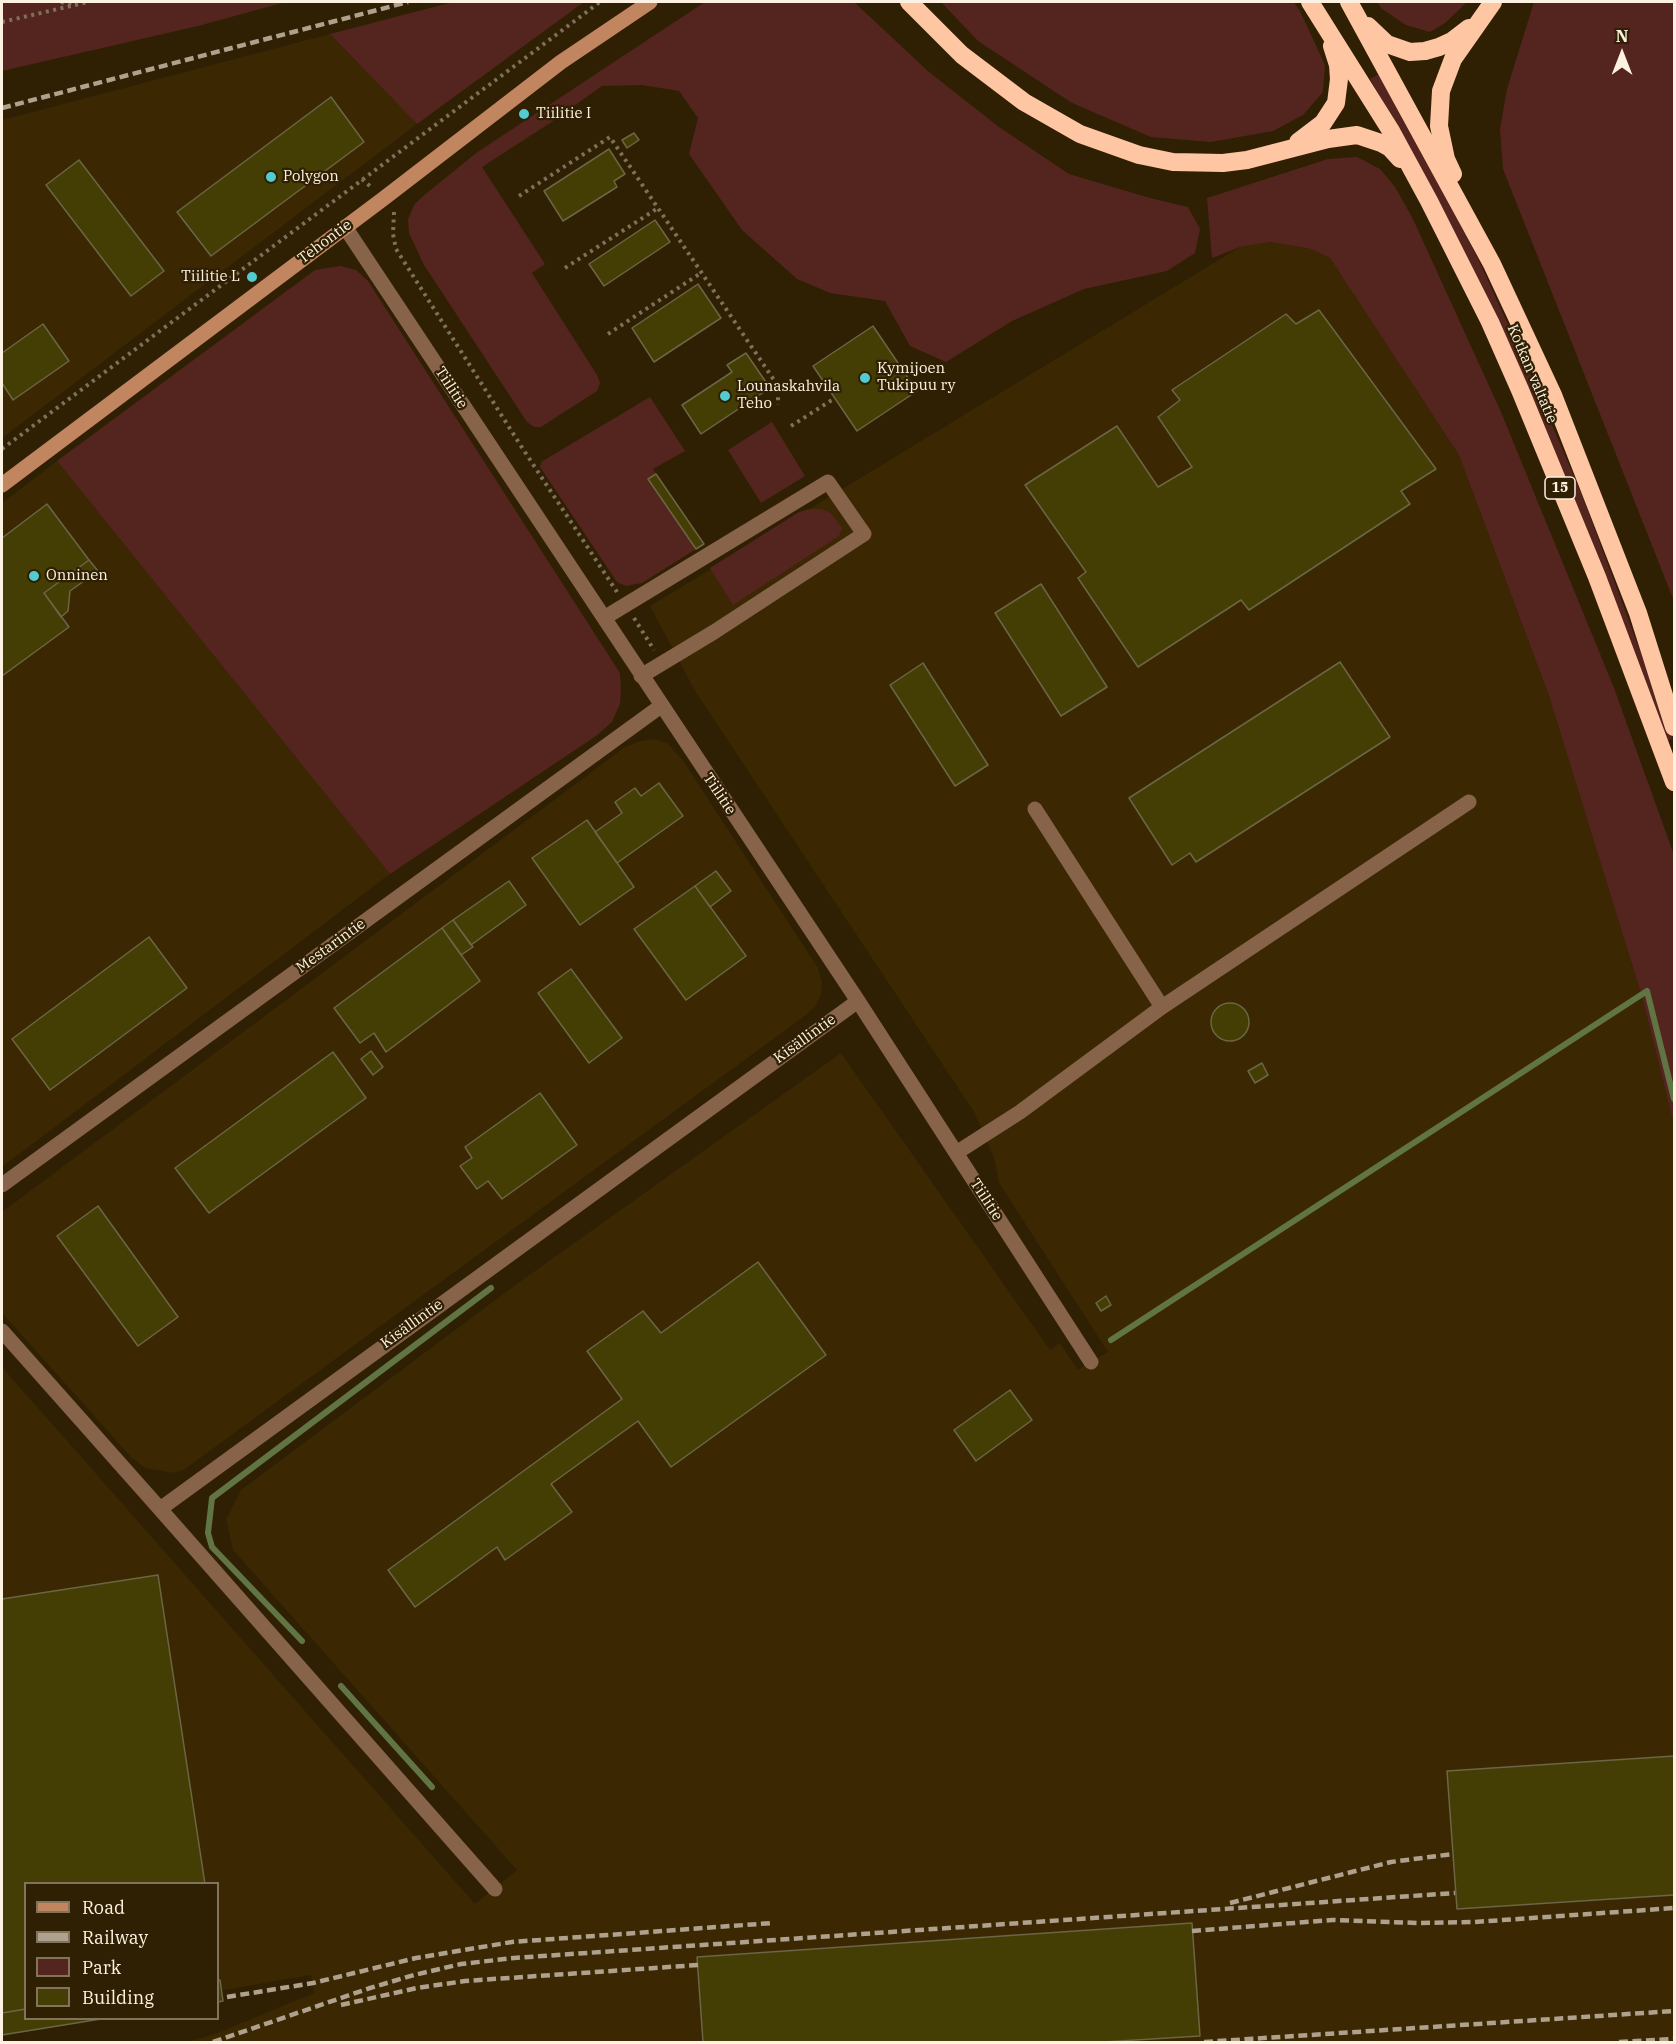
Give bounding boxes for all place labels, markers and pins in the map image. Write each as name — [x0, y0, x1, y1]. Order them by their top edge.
place label: Tiilitie I — [536, 105, 591, 123]
marker: Tiilitie I — [517, 107, 531, 121]
place label: Polygon — [283, 168, 339, 186]
marker: Polygon — [264, 170, 278, 184]
place label: Tiilitie L — [181, 268, 240, 286]
marker: Tiilitie L — [245, 270, 259, 284]
place label: Kymijoen Tukipuu ry — [877, 360, 956, 395]
marker: Kymijoen Tukipuu ry — [858, 371, 872, 385]
place label: Lounaskahvila Teho — [737, 378, 840, 413]
marker: Lounaskahvila Teho — [718, 389, 732, 403]
place label: Onninen — [46, 567, 108, 585]
marker: Onninen — [27, 569, 41, 583]

